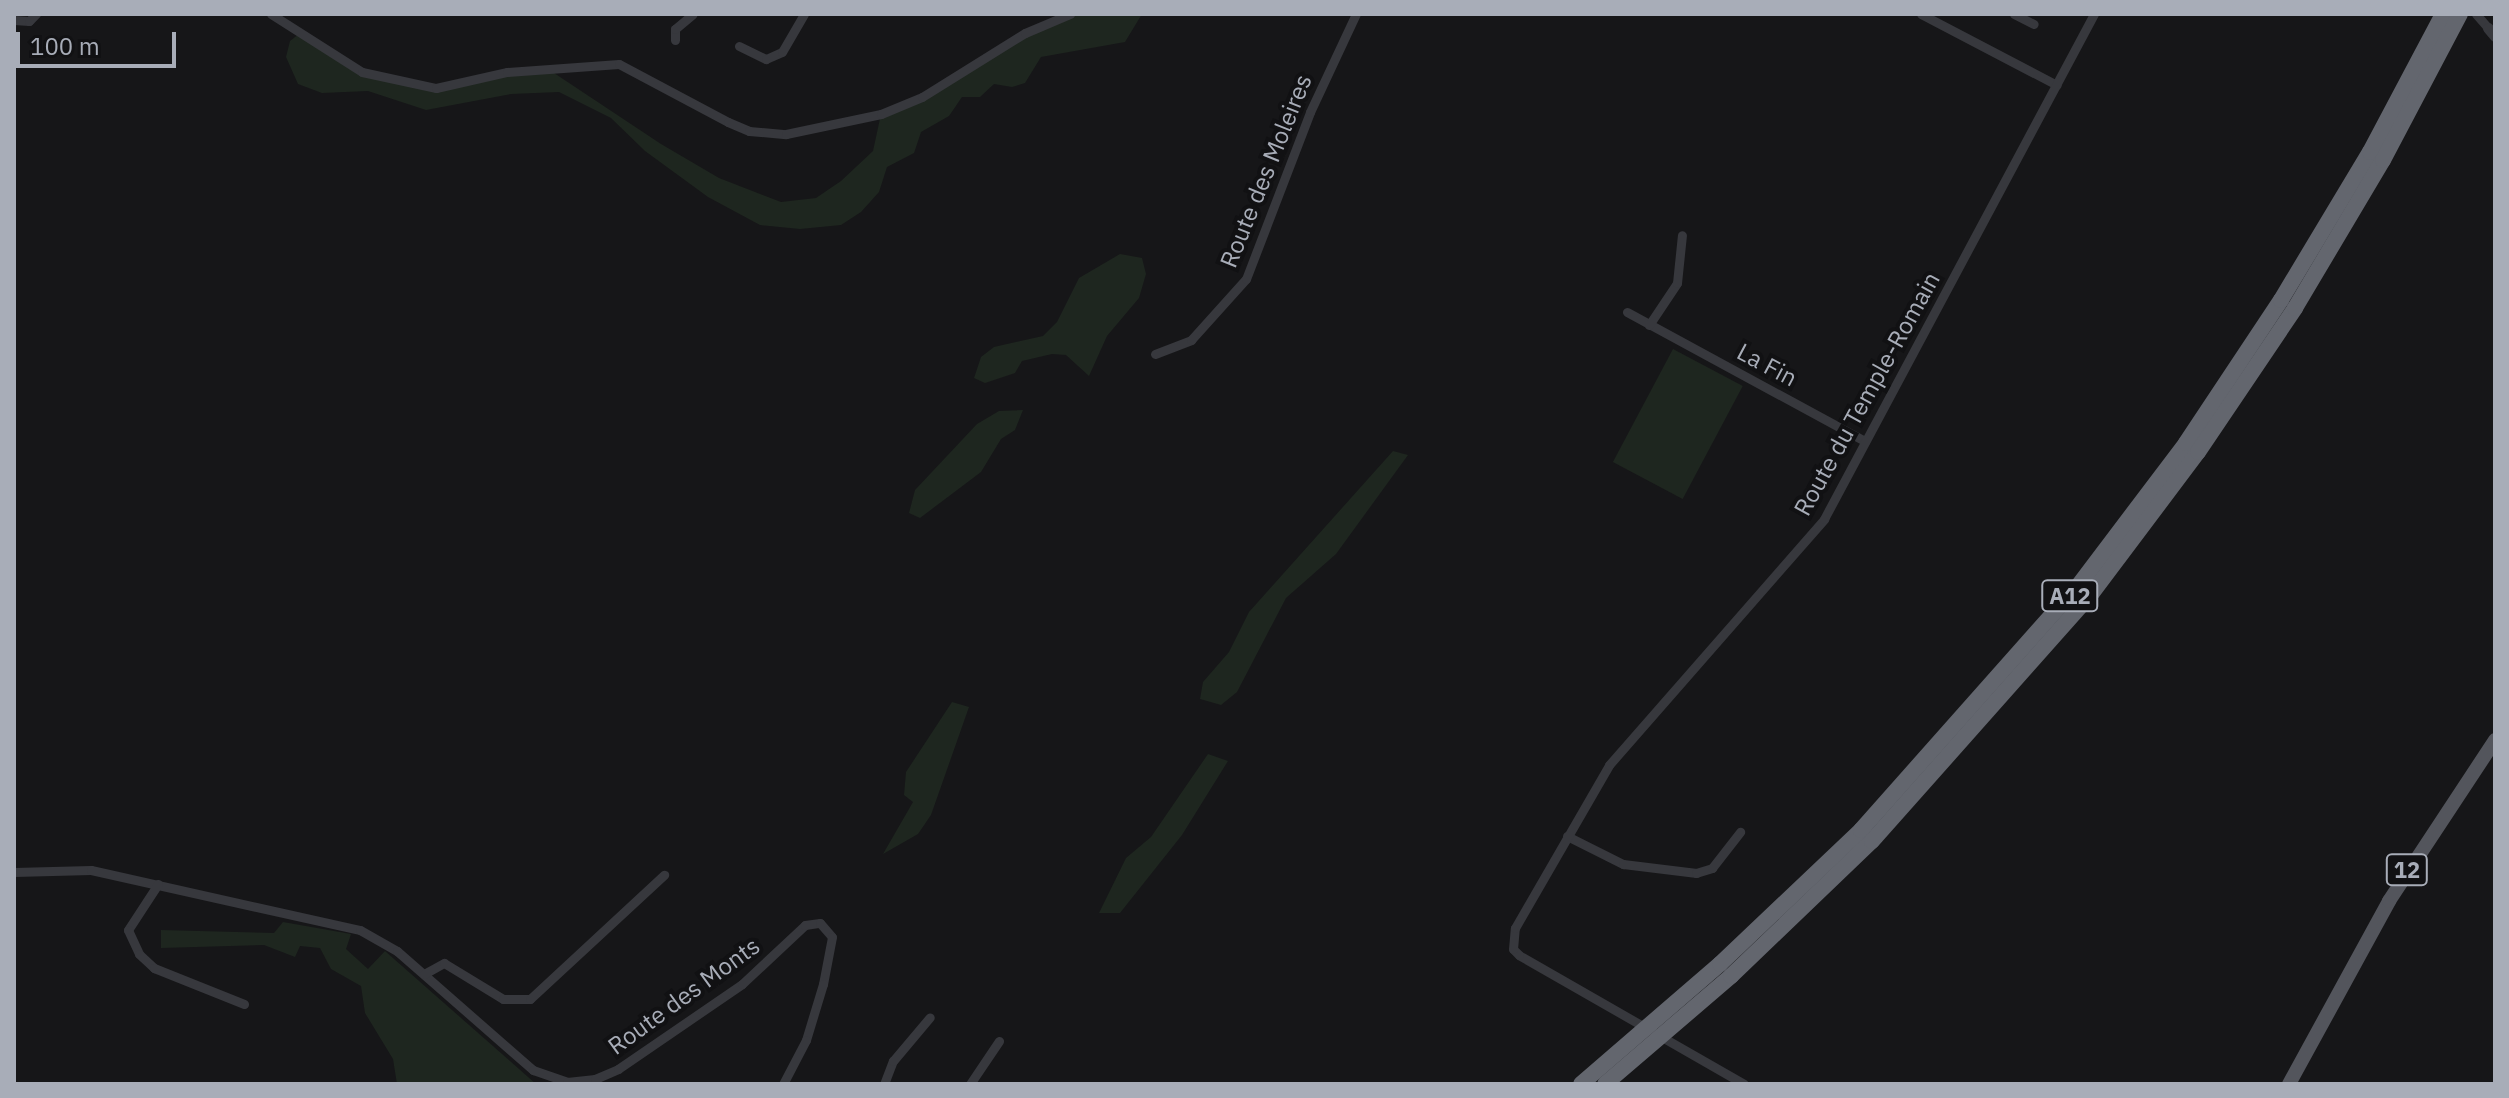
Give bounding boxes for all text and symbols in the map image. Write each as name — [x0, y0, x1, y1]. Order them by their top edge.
scale bar — [20, 16, 180, 66]
text: 100 m — [30, 30, 100, 62]
street label: Route des Moleires — [1214, 70, 1318, 272]
street label: Route du Temple-Romain — [1788, 267, 1946, 521]
street label: La Fin — [1732, 337, 1802, 393]
road number: A12 — [2040, 578, 2100, 614]
road number: 12 — [2385, 852, 2429, 888]
street label: Route des Monts — [603, 931, 765, 1061]

